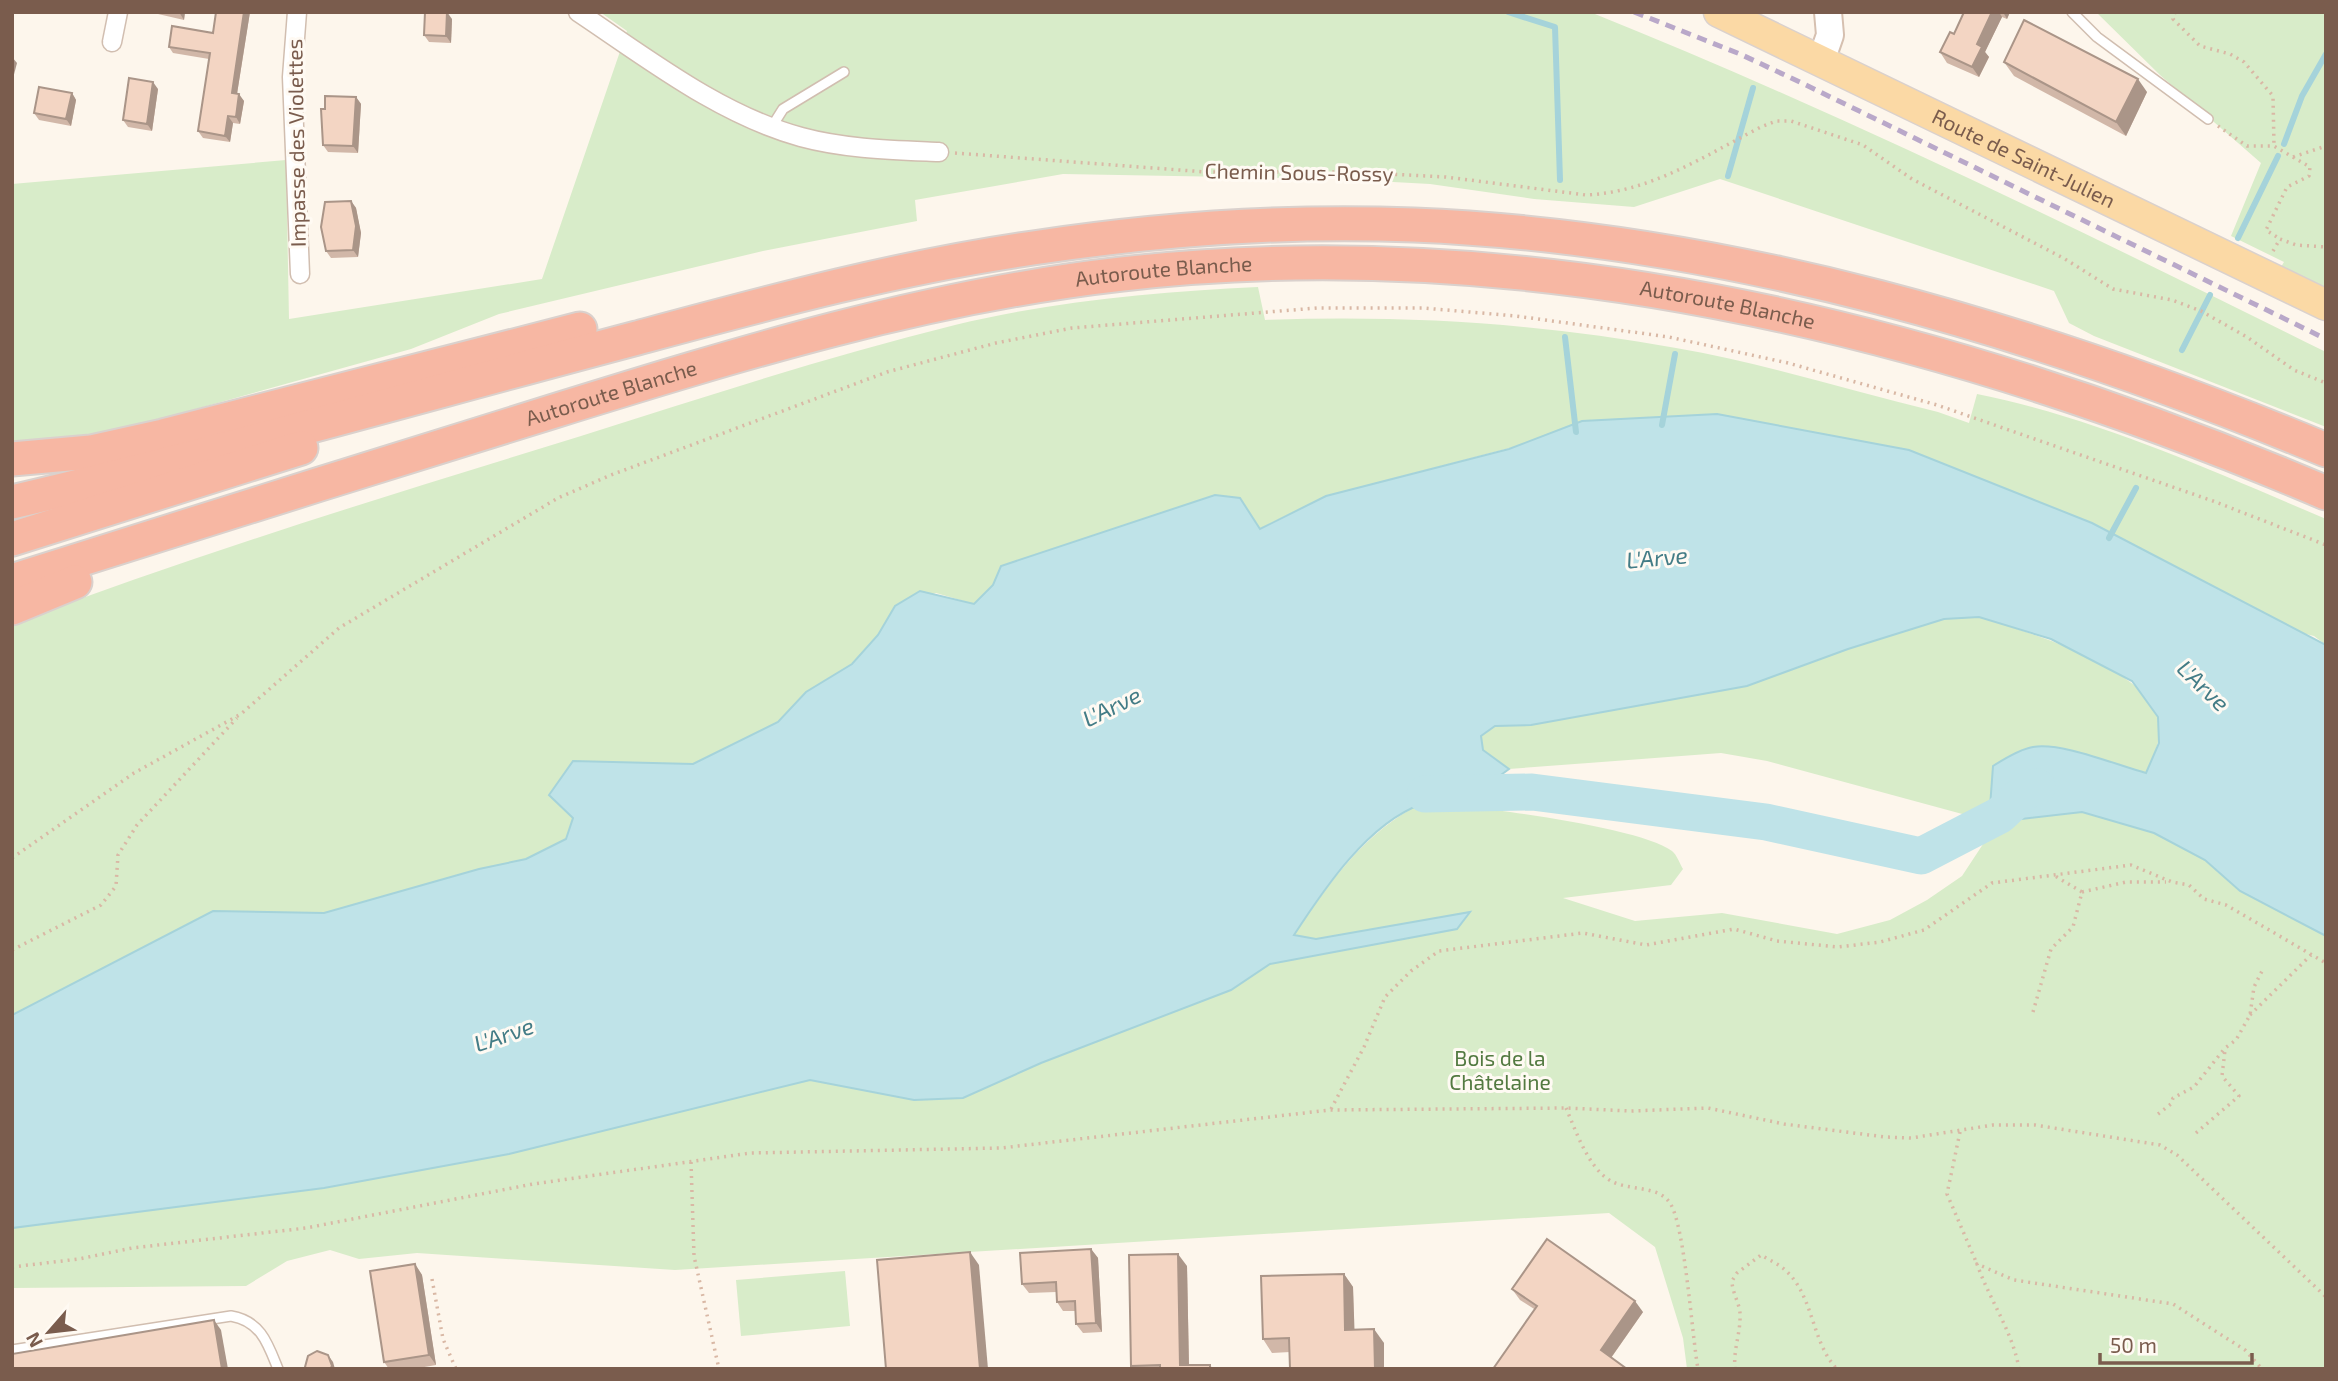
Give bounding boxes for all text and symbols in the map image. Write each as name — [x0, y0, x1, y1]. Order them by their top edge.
street label: Impasse des Violettes — [281, 39, 310, 247]
street label: Route de Saint-Julien — [1928, 103, 2120, 212]
street label: Chemin Sous-Rossy — [1204, 157, 1394, 186]
street label: Autoroute Blanche — [1073, 250, 1253, 291]
street label: Autoroute Blanche — [1638, 274, 1818, 333]
street label: Autoroute Blanche — [522, 354, 700, 430]
water label: L'Arve — [1625, 540, 1689, 574]
water label: L'Arve — [2172, 654, 2236, 717]
water label: L'Arve — [1078, 680, 1145, 732]
water label: L'Arve — [470, 1011, 537, 1057]
park label: Bois de la Châtelaine — [1449, 1045, 1551, 1094]
north arrow — [14, 1297, 84, 1367]
scale bar — [2100, 1322, 2252, 1366]
text: N — [20, 1329, 47, 1352]
text: 50 m — [2110, 1332, 2157, 1357]

